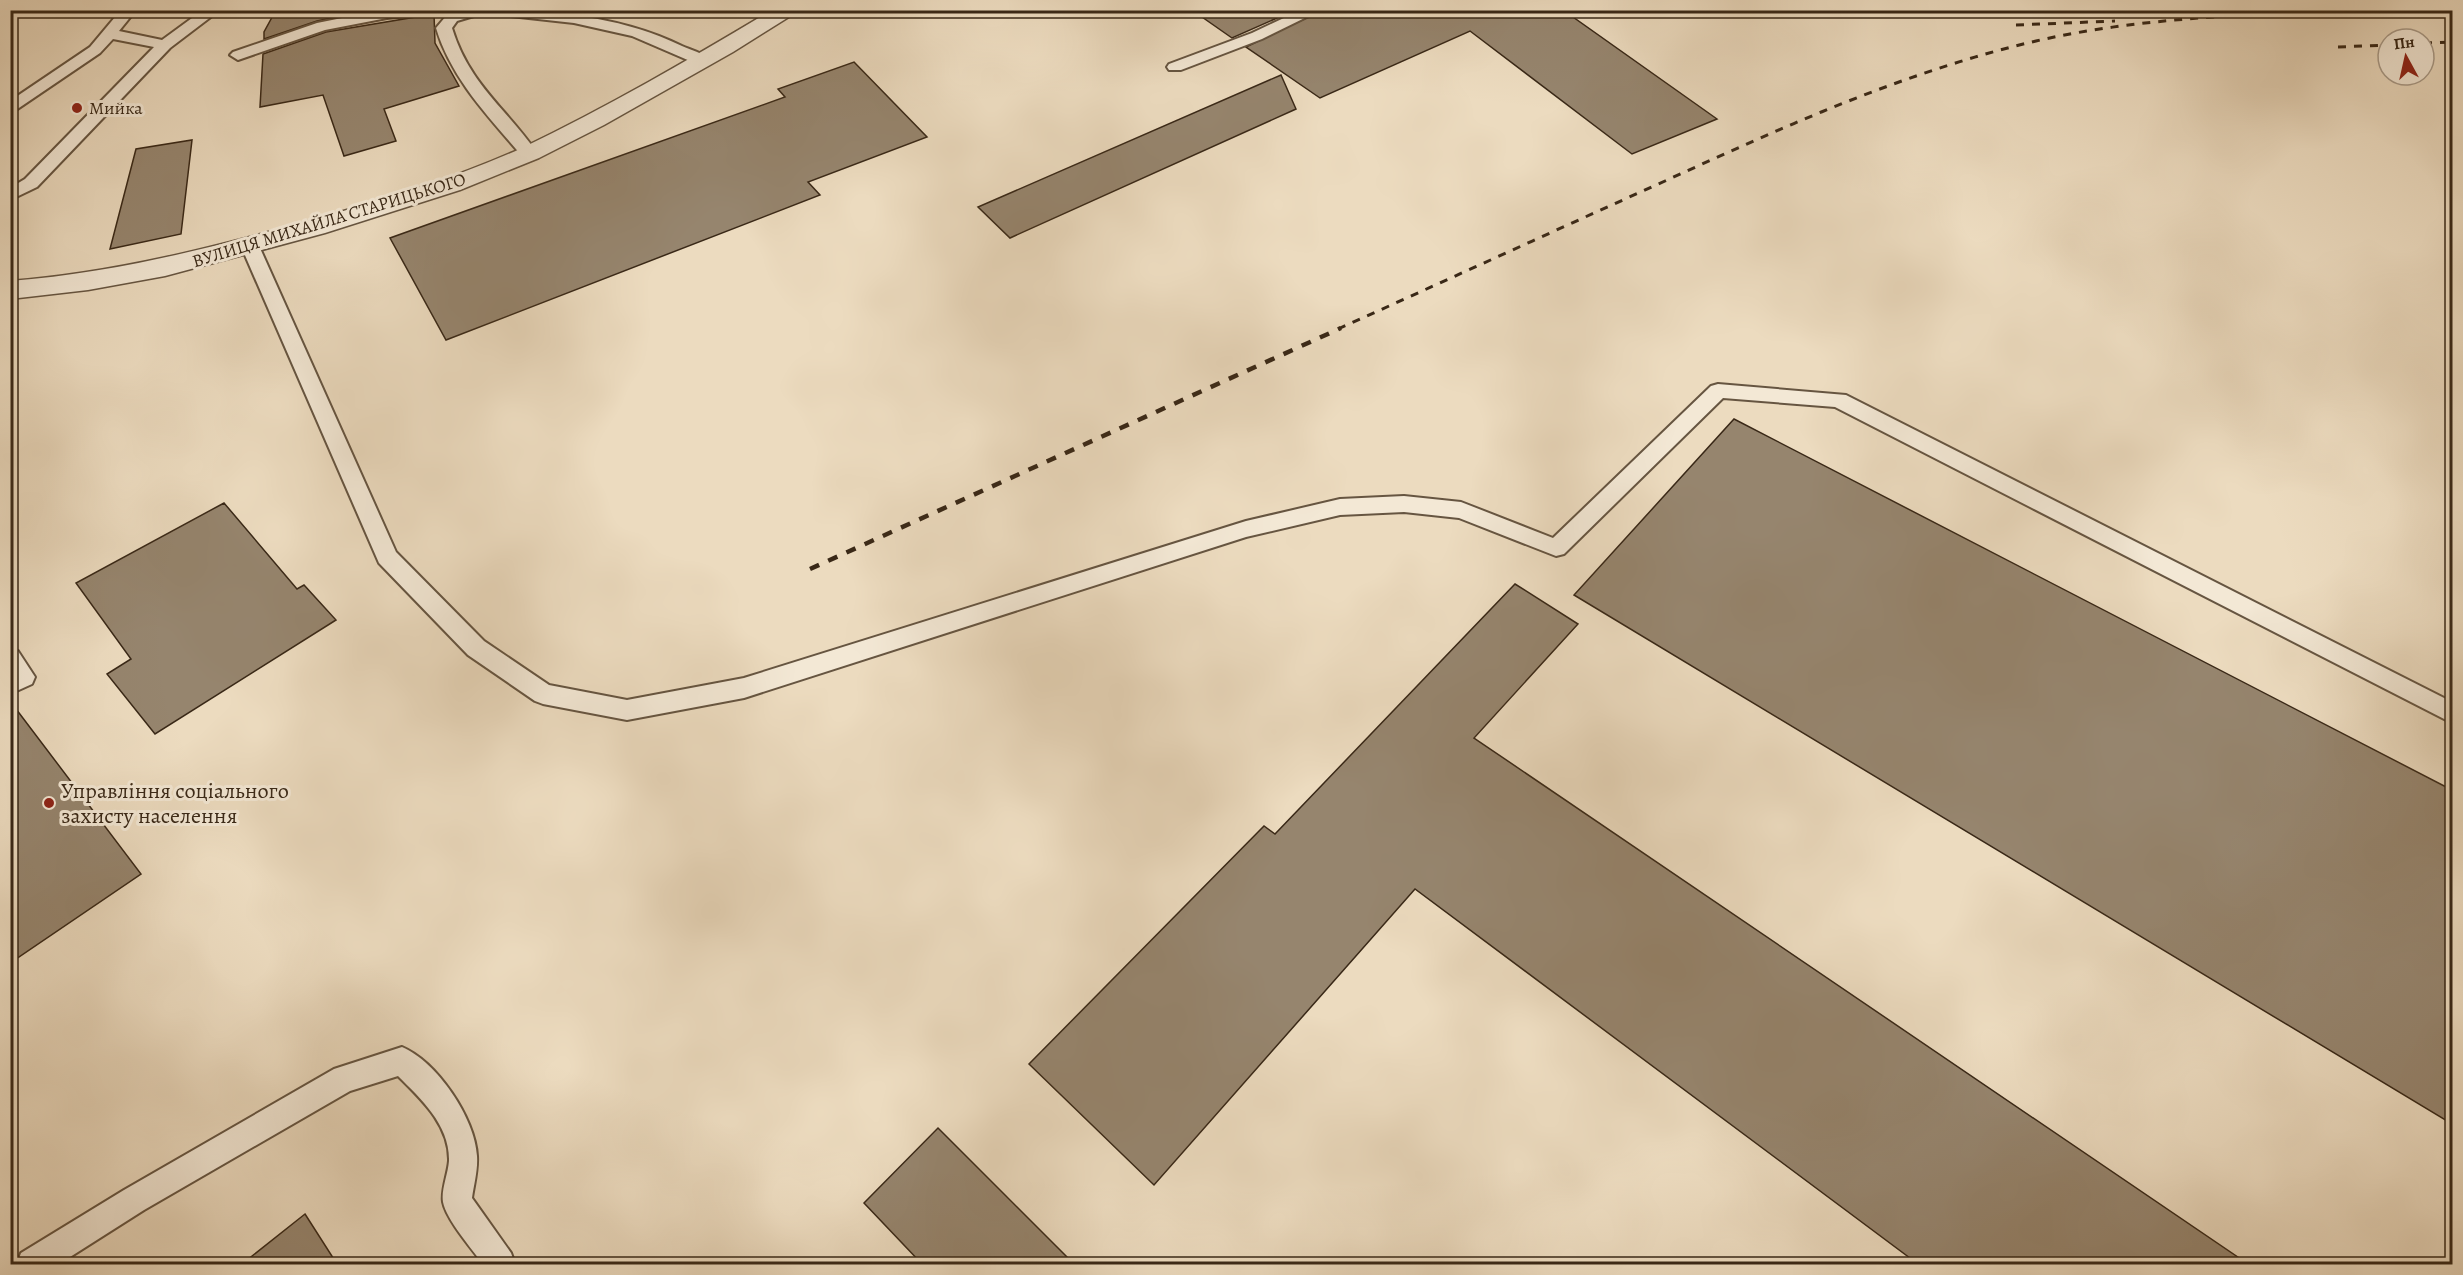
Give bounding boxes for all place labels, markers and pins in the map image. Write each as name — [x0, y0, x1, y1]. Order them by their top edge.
place label: Мийка — [89, 96, 143, 120]
marker: Мийка — [70, 101, 84, 115]
place label: Управління соціального захисту населення — [61, 776, 289, 831]
marker: Управління соціального захисту населення — [42, 796, 56, 810]

